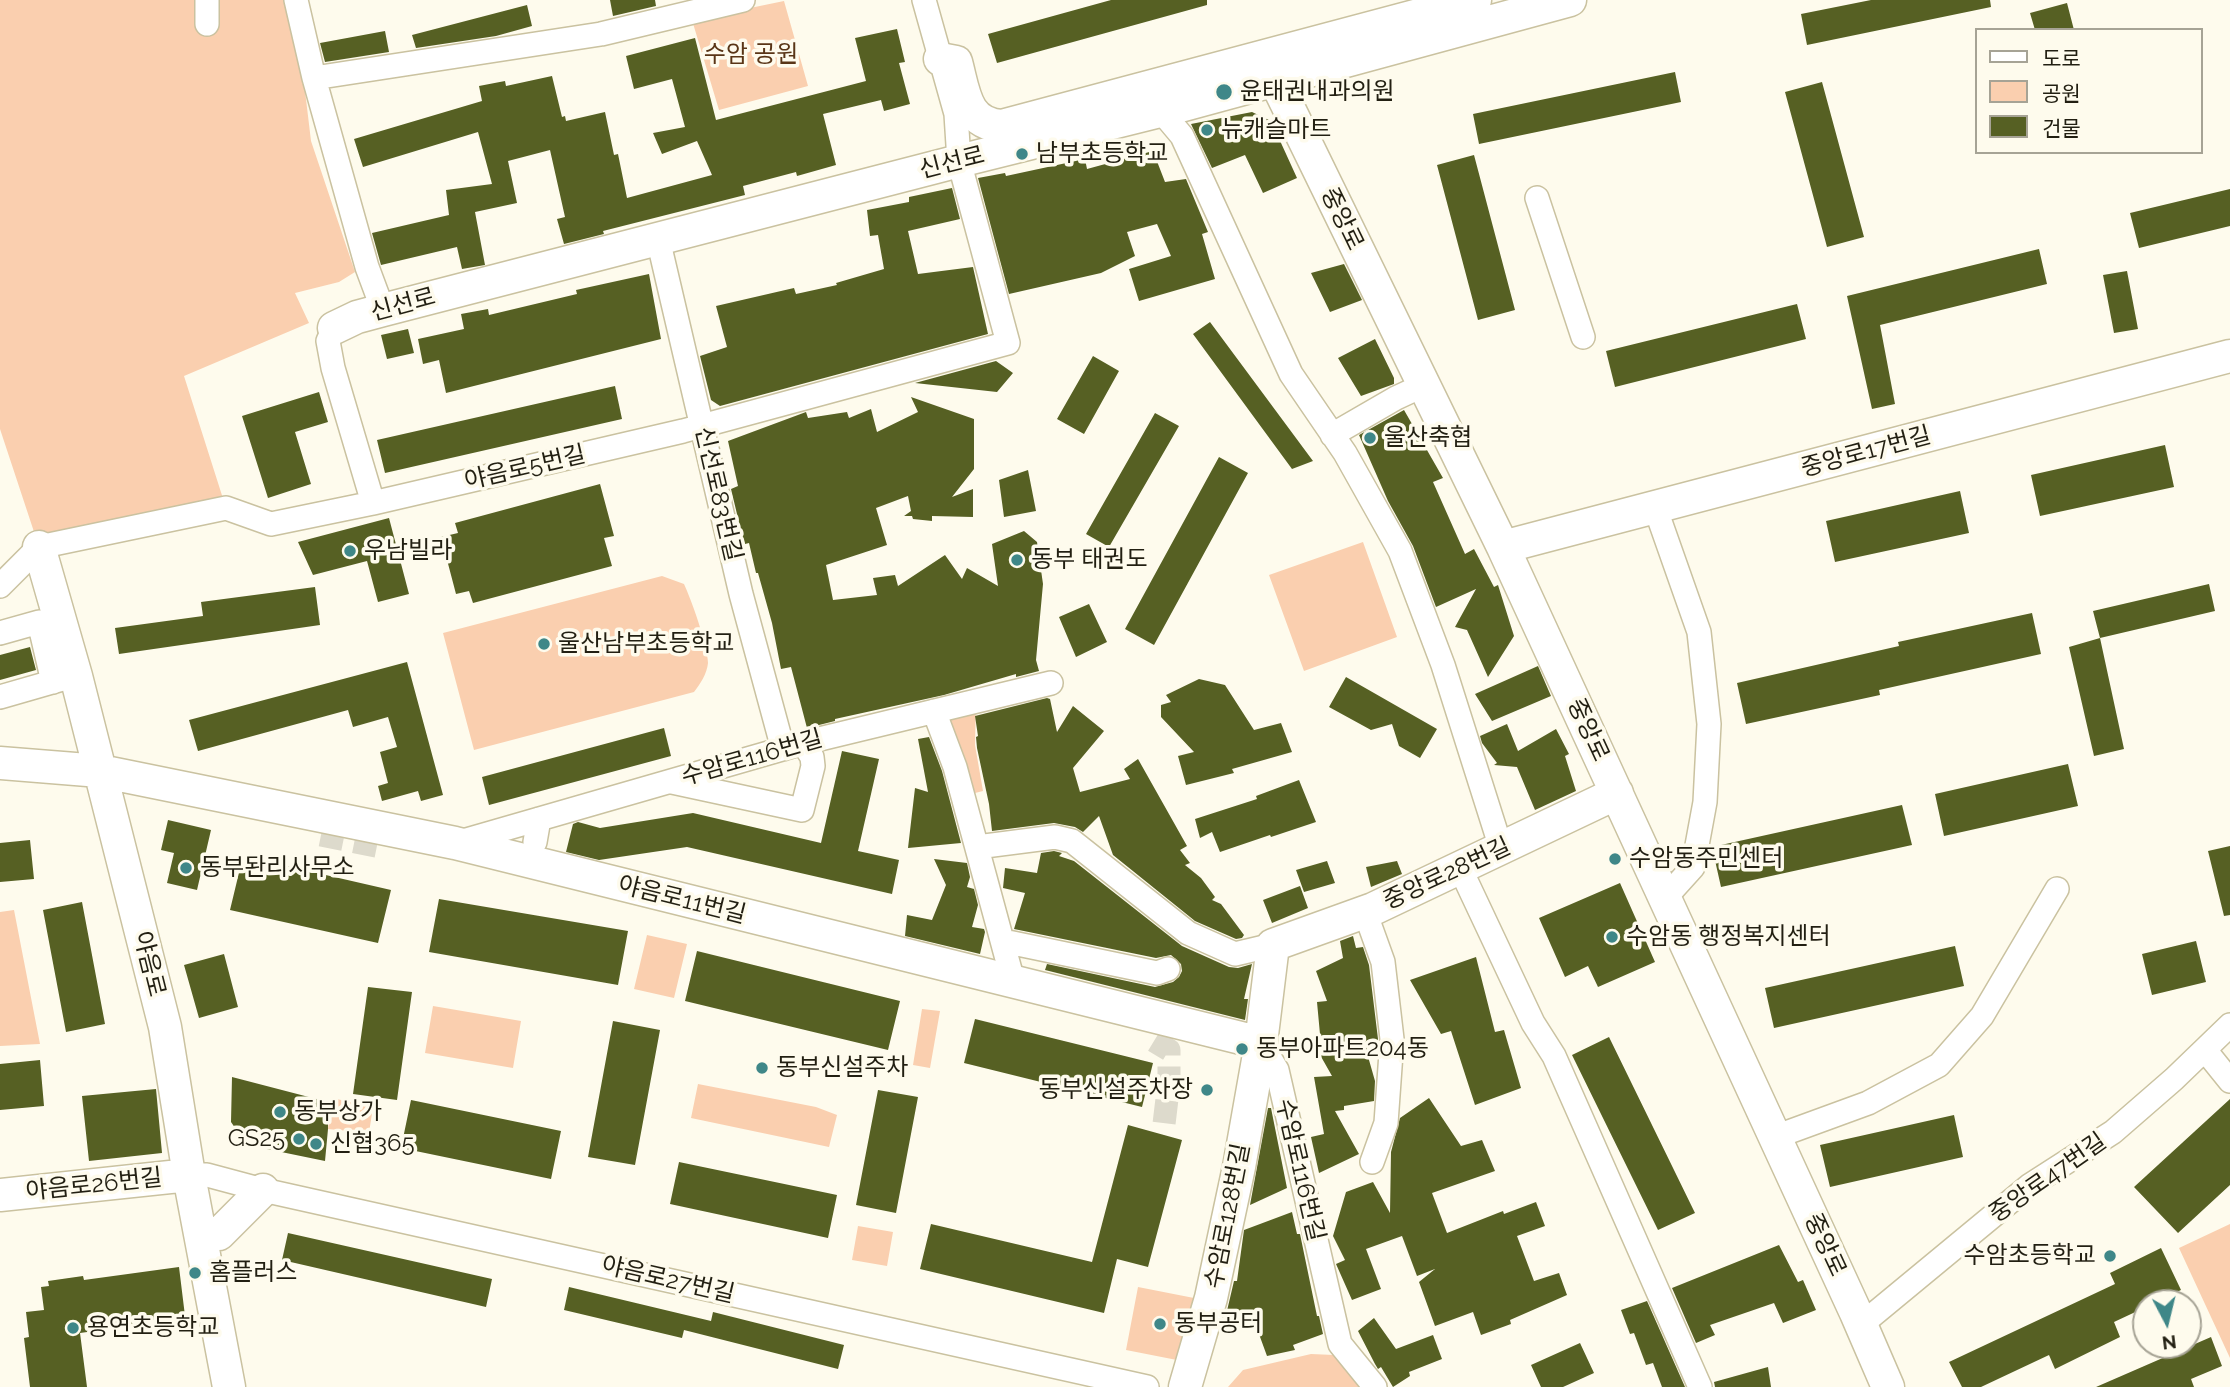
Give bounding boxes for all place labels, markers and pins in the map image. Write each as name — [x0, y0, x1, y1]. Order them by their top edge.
place label: 윤태권내과의원 — [1240, 78, 1395, 106]
marker: 윤태권내과의원 — [1214, 82, 1234, 102]
place label: 뉴캐슬마트 — [1221, 116, 1331, 144]
marker: 뉴캐슬마트 — [1199, 122, 1215, 138]
place label: 남부초등학교 — [1036, 140, 1168, 168]
marker: 남부초등학교 — [1014, 146, 1030, 162]
place label: 울산축협 — [1384, 424, 1472, 452]
marker: 울산축협 — [1362, 430, 1378, 446]
place label: 우남빌라 — [364, 537, 452, 565]
marker: 우남빌라 — [342, 543, 358, 559]
place label: 동부 태권도 — [1031, 546, 1148, 574]
marker: 동부 태권도 — [1009, 552, 1025, 568]
place label: 울산남부초등학교 — [558, 630, 735, 658]
marker: 울산남부초등학교 — [536, 636, 552, 652]
place label: 수암동주민센터 — [1629, 845, 1784, 873]
marker: 수암동주민센터 — [1607, 851, 1623, 867]
place label: 동부돤리사무소 — [200, 854, 355, 882]
marker: 동부돤리사무소 — [178, 860, 194, 876]
place label: 수암동 행정복지센터 — [1626, 923, 1831, 951]
marker: 수암동 행정복지센터 — [1604, 929, 1620, 945]
place label: 동부아파트204동 — [1256, 1035, 1429, 1063]
marker: 동부아파트204동 — [1234, 1041, 1250, 1057]
place label: 동부신설주차 — [776, 1054, 908, 1082]
marker: 동부신설주차 — [754, 1060, 770, 1076]
place label: 동부신설주차장 — [1038, 1076, 1193, 1104]
marker: 동부신설주차장 — [1199, 1082, 1215, 1098]
place label: 동부상가 — [294, 1098, 382, 1126]
marker: 동부상가 — [272, 1104, 288, 1120]
place label: GS25 — [228, 1125, 285, 1153]
place label: 신협365 — [330, 1130, 415, 1158]
marker: GS25 — [291, 1131, 307, 1147]
marker: 신협365 — [308, 1136, 324, 1152]
place label: 수암초등학교 — [1964, 1242, 2096, 1270]
marker: 수암초등학교 — [2102, 1248, 2118, 1264]
place label: 홈플러스 — [209, 1259, 297, 1287]
marker: 홈플러스 — [187, 1265, 203, 1281]
place label: 동부공터 — [1174, 1310, 1262, 1338]
place label: 용연초등학교 — [87, 1314, 219, 1342]
marker: 동부공터 — [1152, 1316, 1168, 1332]
marker: 용연초등학교 — [65, 1320, 81, 1336]

